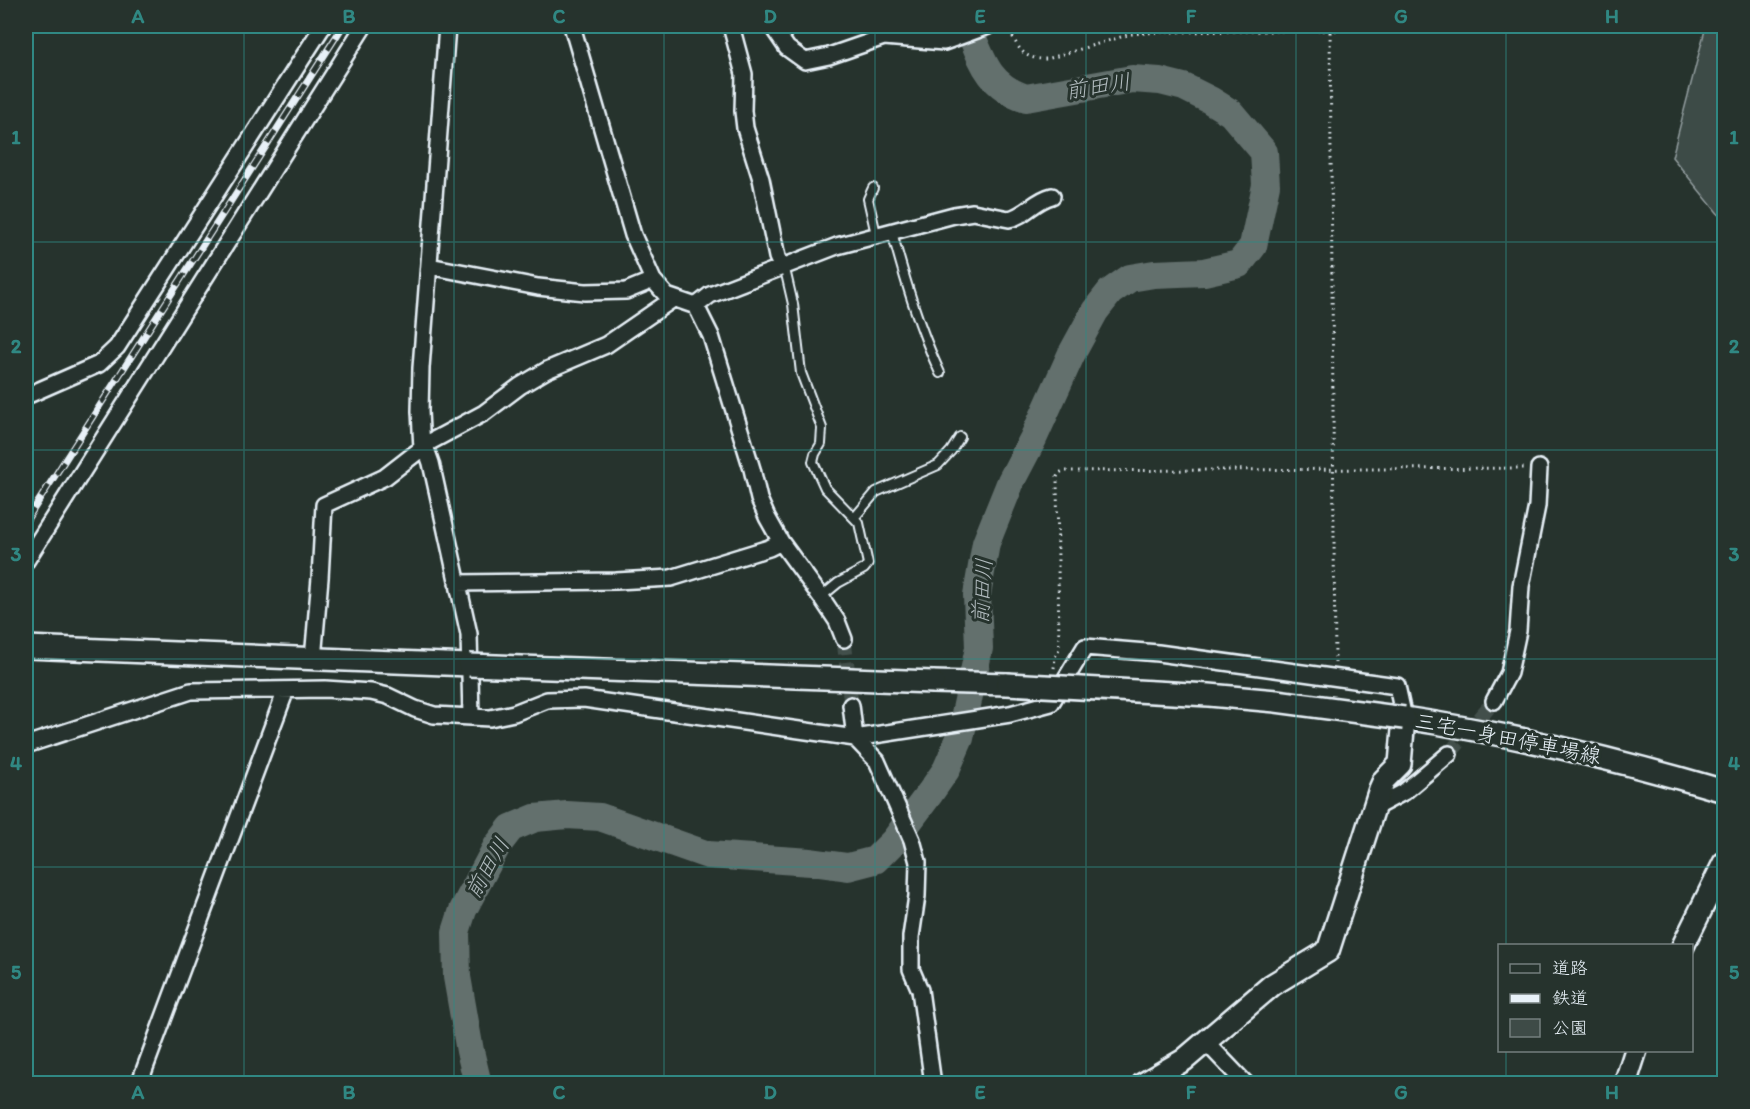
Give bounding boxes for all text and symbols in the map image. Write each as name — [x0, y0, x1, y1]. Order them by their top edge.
text: A — [131, 4, 145, 28]
text: B — [343, 4, 356, 28]
text: C — [553, 4, 566, 28]
text: D — [763, 4, 777, 28]
text: E — [974, 4, 986, 28]
text: F — [1186, 4, 1197, 28]
text: G — [1394, 4, 1408, 28]
text: H — [1605, 4, 1619, 28]
water label: 前田川 — [1063, 68, 1133, 104]
text: 1 — [11, 125, 21, 149]
text: 1 — [1729, 125, 1739, 149]
text: 2 — [11, 334, 22, 358]
text: 2 — [1729, 334, 1740, 358]
text: 3 — [11, 542, 22, 566]
text: 3 — [1729, 542, 1740, 566]
water label: 前田川 — [966, 557, 998, 625]
street label: 三宅一身田停車場線 — [1413, 708, 1603, 768]
text: 4 — [10, 751, 22, 775]
text: 4 — [1728, 751, 1740, 775]
water label: 前田川 — [459, 833, 515, 903]
legend — [1498, 944, 1693, 1052]
text: 道路 — [1552, 957, 1588, 979]
text: 5 — [11, 960, 22, 984]
text: 5 — [1729, 960, 1740, 984]
text: 鉄道 — [1552, 987, 1588, 1009]
text: 公園 — [1552, 1017, 1588, 1039]
text: A — [131, 1080, 145, 1104]
text: B — [343, 1080, 356, 1104]
text: C — [553, 1080, 566, 1104]
text: D — [763, 1080, 777, 1104]
text: E — [974, 1080, 986, 1104]
text: F — [1186, 1080, 1197, 1104]
text: G — [1394, 1080, 1408, 1104]
text: H — [1605, 1080, 1619, 1104]

